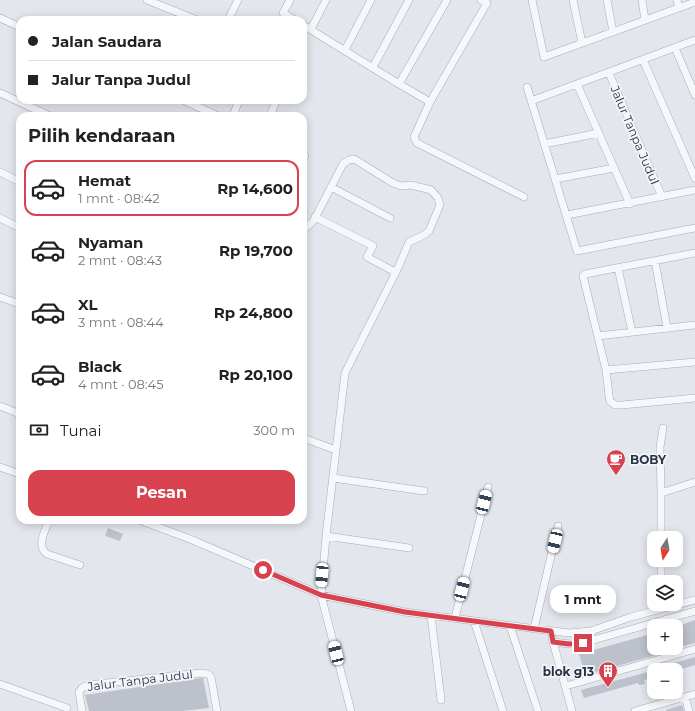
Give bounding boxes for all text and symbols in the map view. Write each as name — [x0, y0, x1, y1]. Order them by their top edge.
text: Jalan Saudara — [52, 32, 162, 51]
text: Jalur Tanpa Judul — [52, 70, 191, 89]
street label: Jalur Tanpa Judul — [607, 82, 663, 187]
text: Pilih kendaraan — [28, 125, 175, 147]
icon: car — [30, 170, 66, 206]
text: Hemat — [78, 171, 131, 190]
text: Rp 14,600 — [217, 179, 293, 198]
text: 1 mnt · 08:42 — [78, 190, 160, 206]
icon: car — [30, 232, 66, 268]
text: Nyaman — [78, 233, 143, 252]
text: Rp 19,700 — [219, 241, 293, 260]
text: 2 mnt · 08:43 — [78, 252, 162, 268]
icon: car — [30, 294, 66, 330]
text: XL — [78, 295, 97, 314]
text: Rp 24,800 — [214, 303, 293, 322]
text: 3 mnt · 08:44 — [78, 314, 164, 330]
icon: car — [30, 356, 66, 392]
text: Black — [78, 357, 122, 376]
text: Rp 20,100 — [219, 365, 293, 384]
text: 4 mnt · 08:45 — [78, 376, 164, 392]
icon: cash — [28, 419, 50, 441]
text: Tunai — [60, 421, 102, 440]
text: 300 m — [253, 422, 295, 438]
cafe icon: BOBY — [605, 448, 627, 476]
place label: BOBY — [630, 452, 667, 467]
button: Pesan — [28, 470, 295, 516]
car — [475, 489, 493, 515]
car — [546, 528, 564, 554]
north arrow — [647, 531, 683, 567]
map controls — [647, 531, 683, 699]
route start — [254, 561, 272, 579]
car — [315, 563, 329, 587]
button: layers — [647, 575, 683, 611]
car — [453, 576, 471, 602]
callout: 1 mnt — [550, 585, 616, 613]
text: 1 mnt — [564, 591, 602, 607]
button: + — [647, 619, 683, 655]
route end — [574, 634, 592, 652]
car — [327, 640, 345, 666]
building icon: blok g13 — [597, 660, 619, 688]
button: − — [647, 663, 683, 699]
place label: blok g13 — [543, 664, 594, 679]
street label: Jalur Tanpa Judul — [86, 666, 193, 694]

